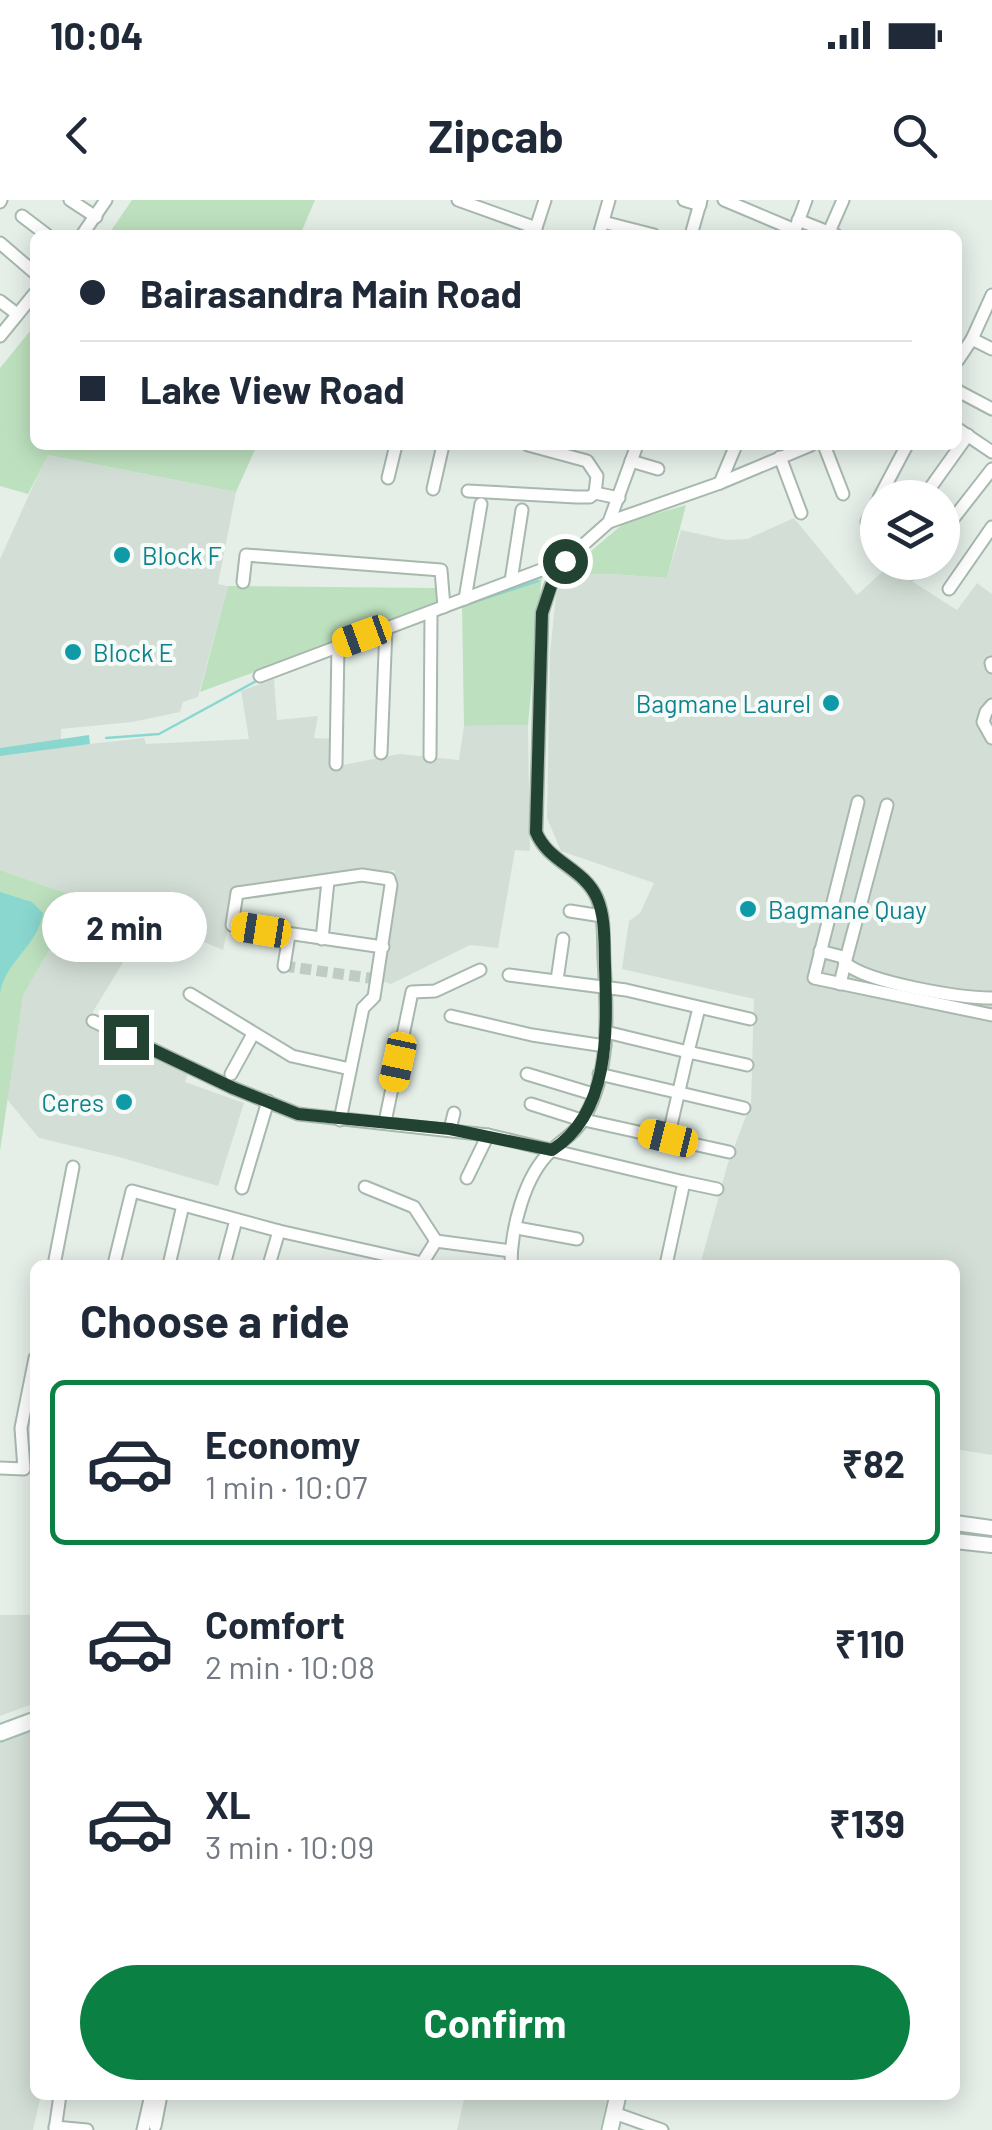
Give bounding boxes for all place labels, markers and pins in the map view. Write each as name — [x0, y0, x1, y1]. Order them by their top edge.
place label: Block F — [142, 540, 222, 570]
marker: Block F — [111, 544, 133, 566]
place label: Block E — [93, 637, 174, 667]
marker: Block E — [62, 641, 84, 663]
place label: Bagmane Laurel — [636, 688, 811, 718]
marker: Bagmane Laurel — [820, 692, 842, 714]
place label: Bagmane Quay — [768, 894, 927, 924]
marker: Bagmane Quay — [737, 898, 759, 920]
place label: Ceres — [41, 1087, 104, 1117]
marker: Ceres — [113, 1091, 135, 1113]

